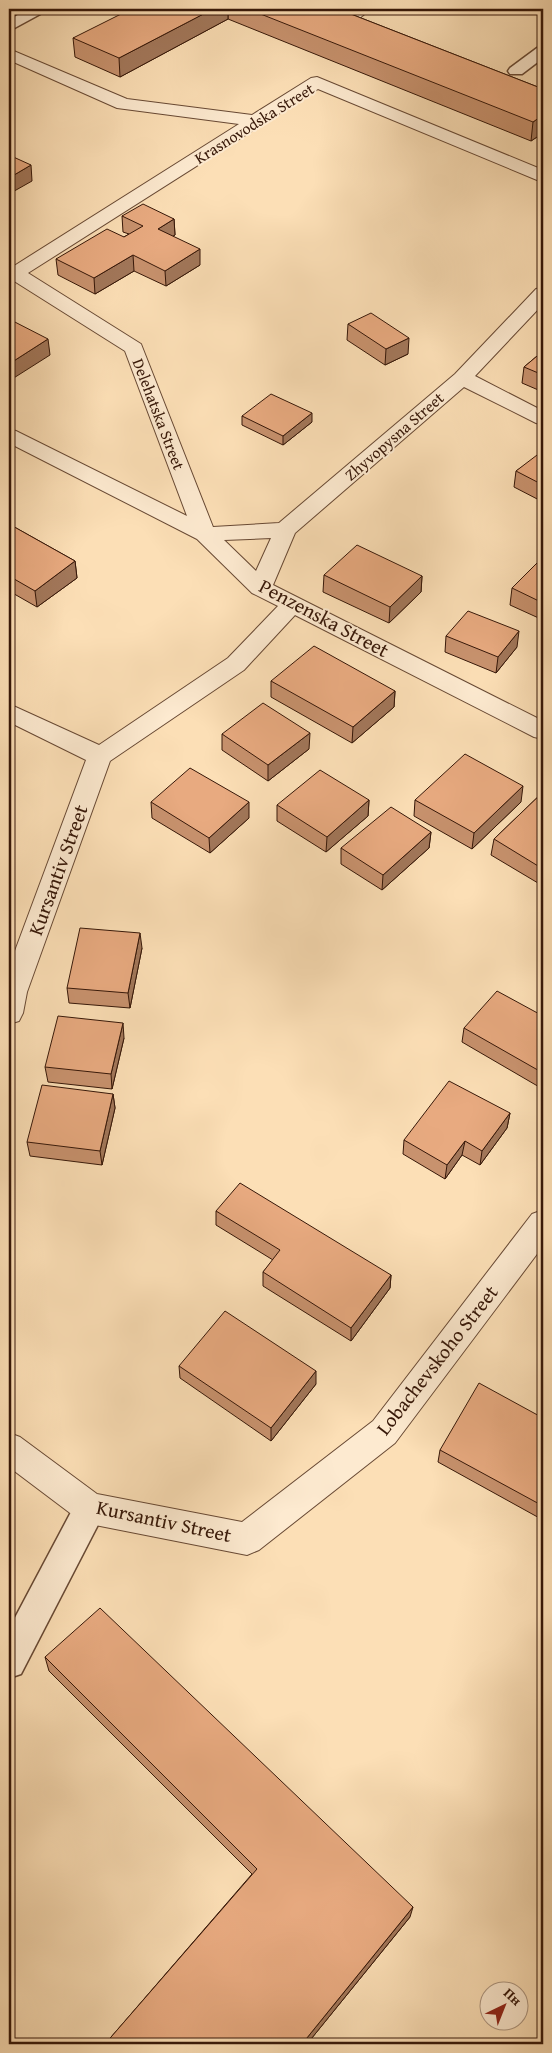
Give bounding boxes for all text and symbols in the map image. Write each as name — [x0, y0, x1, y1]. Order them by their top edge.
street label: Krasnovodska Street — [190, 76, 319, 169]
street label: Delehatska Street — [127, 355, 191, 473]
street label: Zhyvopysna Street — [339, 386, 449, 486]
street label: Penzenska Street — [254, 571, 394, 664]
street label: Kursantiv Street — [20, 800, 95, 939]
street label: Lobachevskoho Street — [369, 1279, 504, 1441]
street label: Kursantiv Street — [94, 1492, 234, 1549]
north arrow — [480, 1980, 530, 2030]
text: Пн — [499, 1983, 527, 2010]

